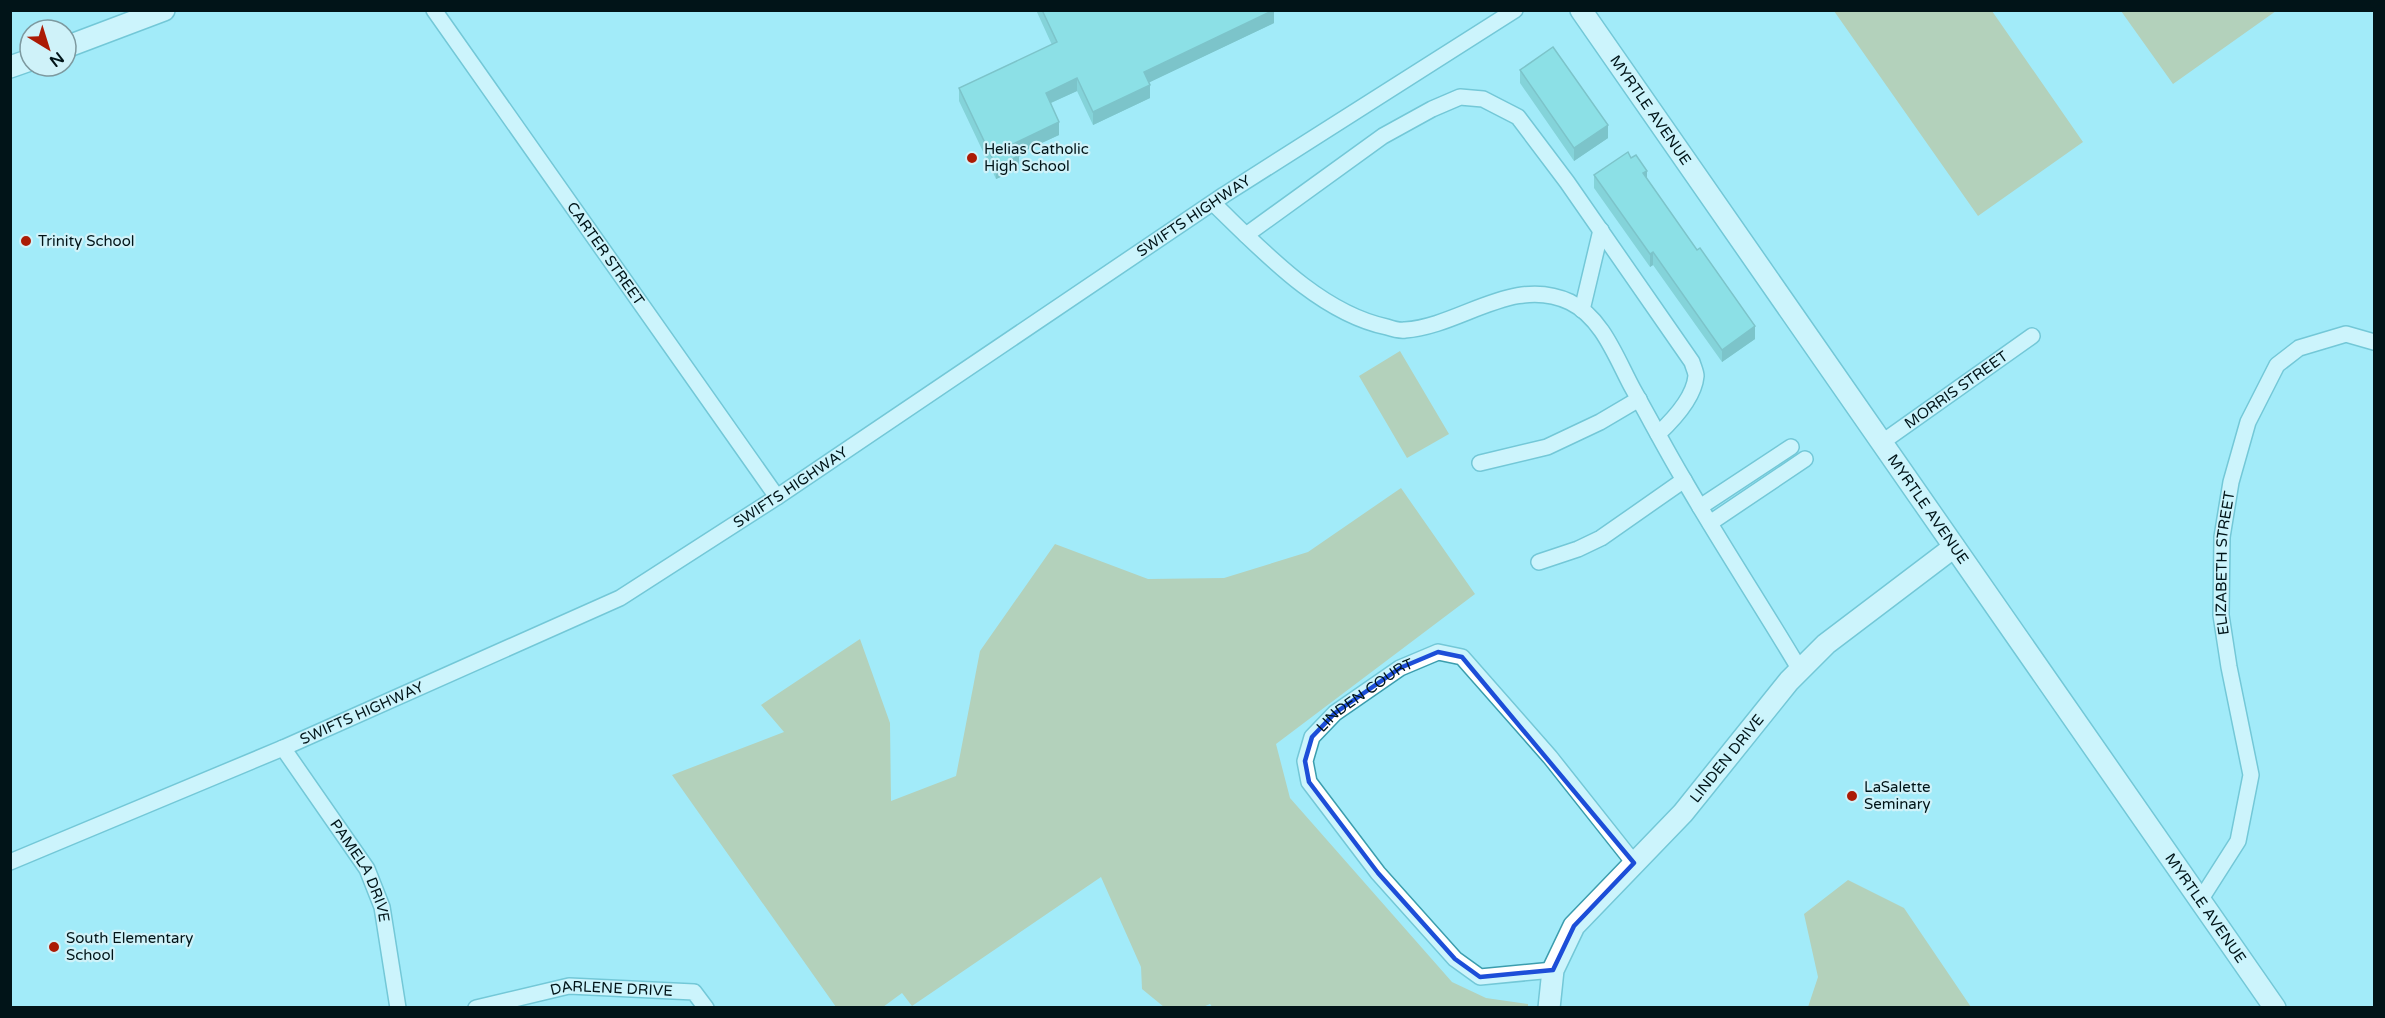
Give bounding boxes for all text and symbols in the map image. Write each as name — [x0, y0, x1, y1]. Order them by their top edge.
north arrow — [18, 18, 78, 78]
text: N — [45, 47, 68, 71]
street label: MYRTLE AVENUE — [1606, 52, 1695, 168]
place label: Helias Catholic High School — [984, 140, 1089, 175]
marker: Helias Catholic High School — [965, 151, 979, 165]
street label: SWIFTS HIGHWAY — [1133, 171, 1254, 260]
street label: CARTER STREET — [563, 198, 648, 309]
place label: Trinity School — [38, 232, 135, 250]
marker: Trinity School — [19, 234, 33, 248]
street label: MORRIS STREET — [1901, 347, 2011, 433]
street label: SWIFTS HIGHWAY — [730, 443, 851, 532]
street label: MYRTLE AVENUE — [1884, 451, 1972, 568]
street label: ELIZABETH STREET — [2212, 490, 2238, 636]
street label: LINDEN COURT — [1313, 655, 1416, 736]
street label: SWIFTS HIGHWAY — [297, 677, 427, 748]
street label: LINDEN DRIVE — [1686, 711, 1768, 806]
place label: LaSalette Seminary — [1864, 778, 1931, 813]
marker: LaSalette Seminary — [1845, 789, 1859, 803]
street label: PAMELA DRIVE — [326, 816, 393, 923]
street label: MYRTLE AVENUE — [2161, 850, 2250, 967]
place label: South Elementary School — [66, 929, 193, 964]
marker: South Elementary School — [47, 940, 61, 954]
street label: DARLENE DRIVE — [548, 976, 673, 1000]

